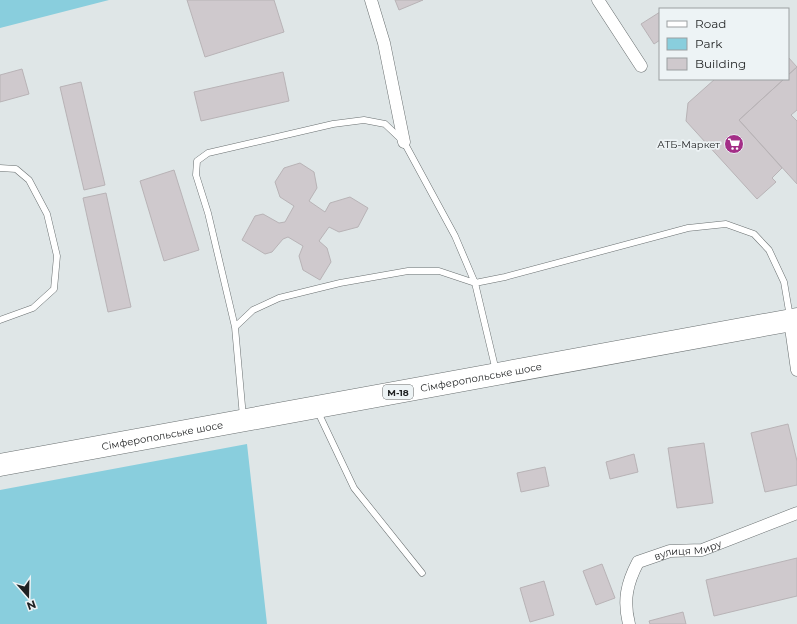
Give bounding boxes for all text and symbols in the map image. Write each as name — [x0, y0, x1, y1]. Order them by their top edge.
legend — [659, 8, 789, 80]
text: Road — [695, 16, 726, 31]
text: Park — [695, 36, 723, 51]
text: Building — [695, 56, 746, 71]
supermarket icon: АТБ-Маркет — [723, 133, 745, 155]
place label: АТБ-Маркет — [657, 138, 720, 151]
street label: Сімферопольське шосе — [419, 359, 543, 394]
road number: М-18 — [383, 385, 413, 399]
street label: Сімферопольське шосе — [100, 418, 224, 453]
street label: вулиця Миру — [652, 536, 724, 563]
north arrow — [8, 576, 48, 616]
text: N — [25, 597, 38, 613]

